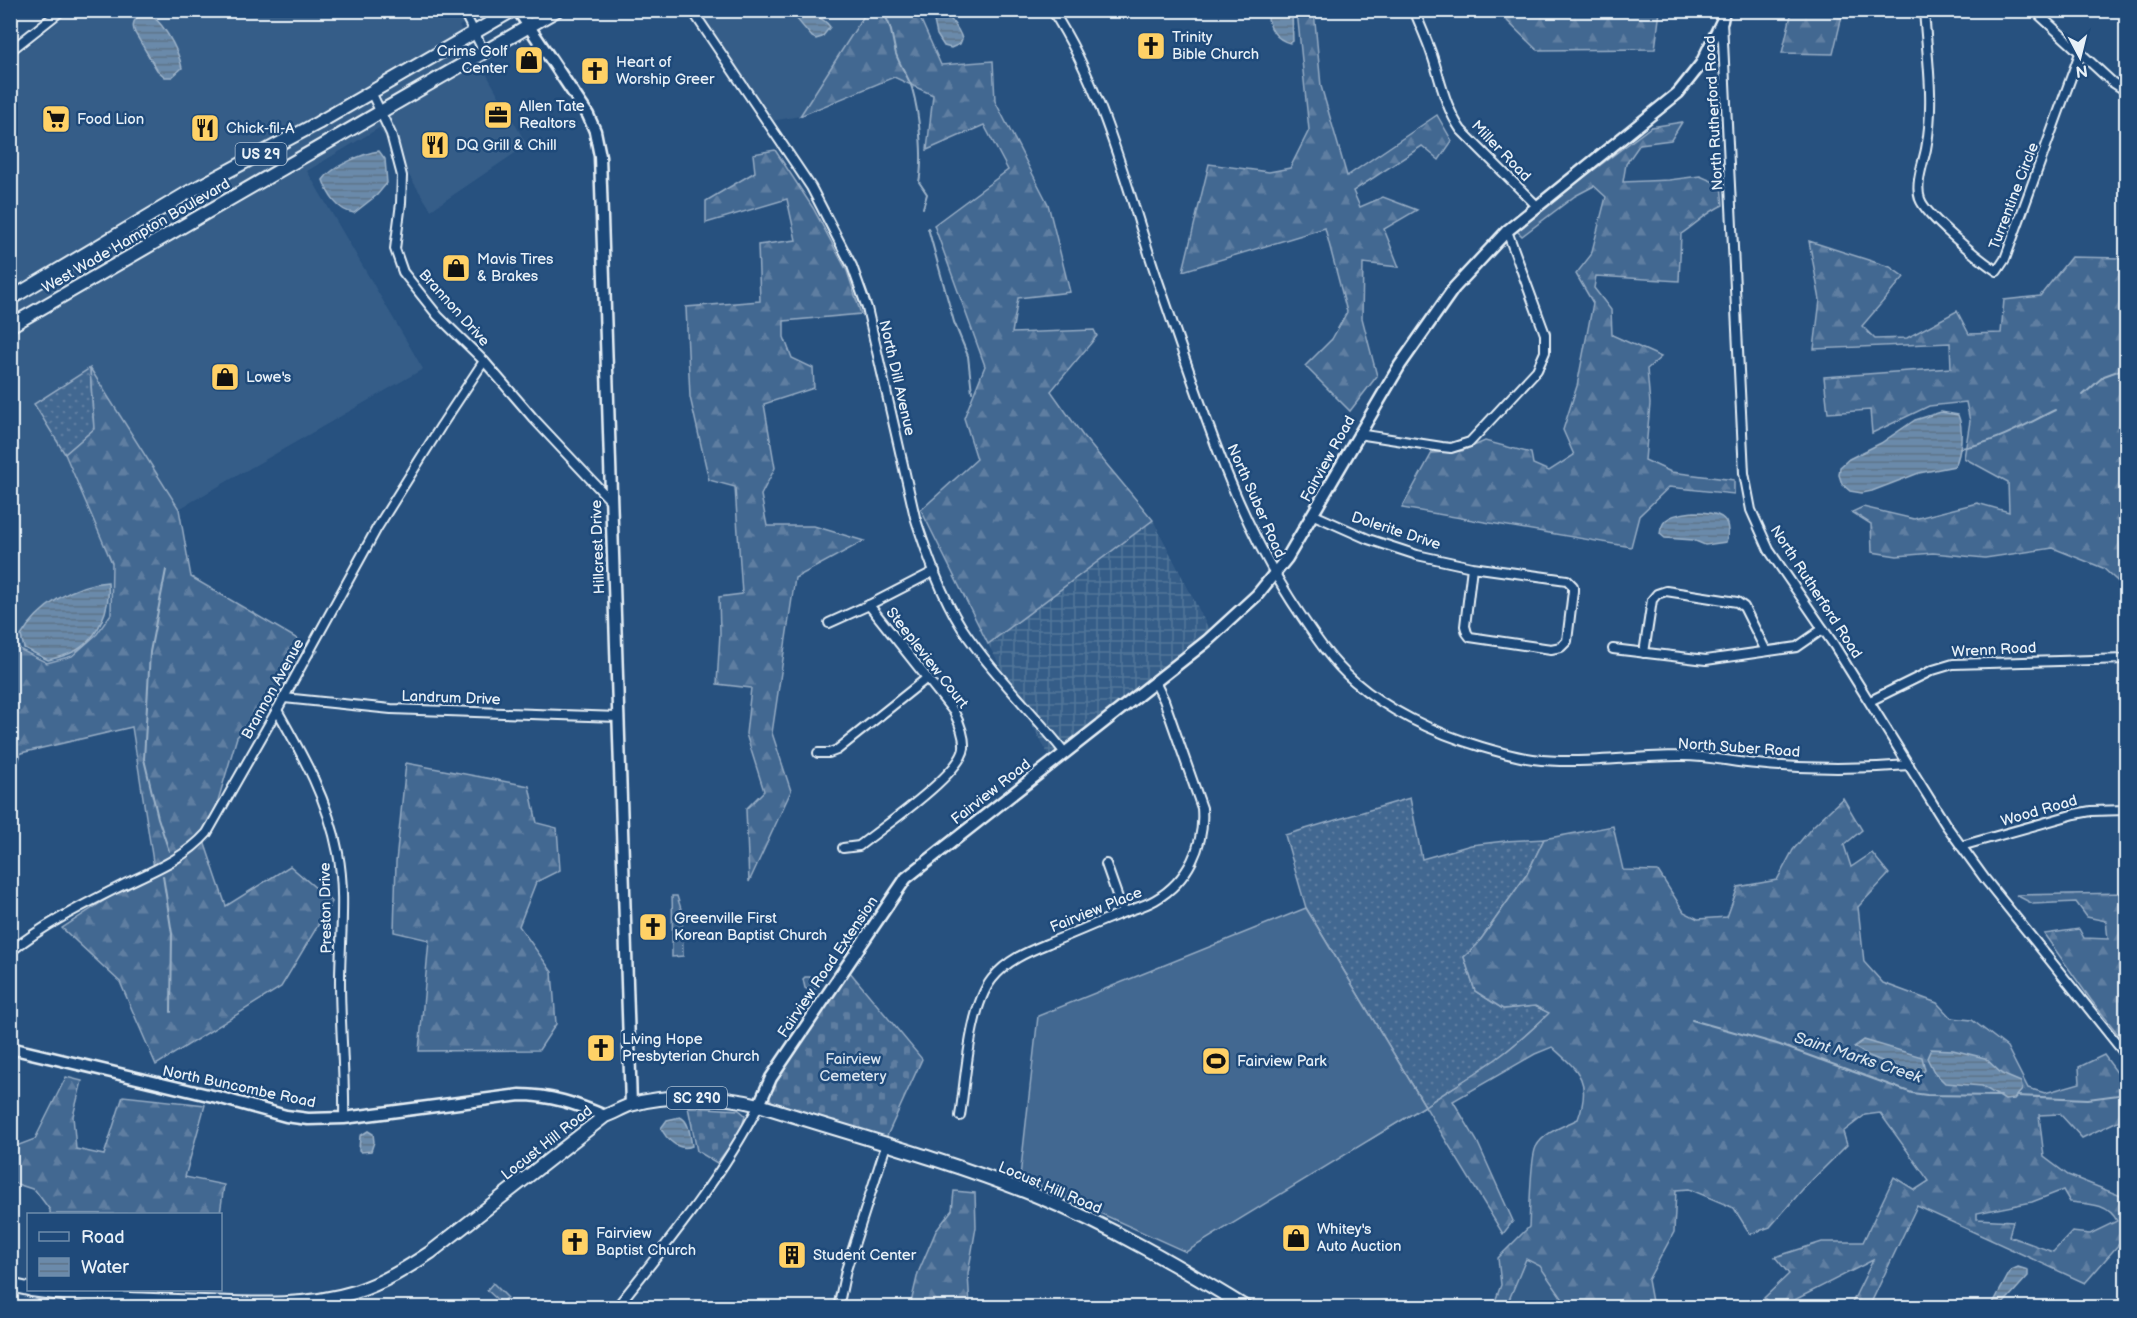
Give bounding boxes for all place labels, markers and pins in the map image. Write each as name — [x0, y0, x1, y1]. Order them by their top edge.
place label: Trinity Bible Church — [1172, 28, 1259, 64]
church icon: Trinity Bible Church — [1135, 30, 1167, 62]
place label: Crims Golf Center — [437, 42, 509, 78]
shop icon: Crims Golf Center — [513, 44, 545, 76]
place label: Heart of Worship Greer — [616, 53, 715, 89]
church icon: Heart of Worship Greer — [579, 55, 611, 87]
place label: Allen Tate Realtors — [519, 97, 585, 133]
office icon: Allen Tate Realtors — [482, 99, 514, 131]
supermarket icon: Food Lion — [40, 103, 72, 135]
place label: Food Lion — [77, 110, 144, 129]
restaurant icon: Chick-fil-A — [189, 112, 221, 144]
place label: Chick-fil-A — [226, 119, 295, 138]
restaurant icon: DQ Grill & Chill — [419, 129, 451, 161]
place label: DQ Grill & Chill — [456, 136, 557, 155]
place label: Mavis Tires & Brakes — [477, 250, 554, 286]
shop icon: Mavis Tires & Brakes — [440, 252, 472, 284]
shop icon: Lowe's — [209, 361, 241, 393]
place label: Lowe's — [246, 368, 292, 387]
place label: Greenville First Korean Baptist Church — [674, 909, 827, 945]
church icon: Greenville First Korean Baptist Church — [637, 911, 669, 943]
place label: Living Hope Presbyterian Church — [622, 1030, 760, 1066]
church icon: Living Hope Presbyterian Church — [585, 1032, 617, 1064]
sports icon: Fairview Park — [1200, 1045, 1232, 1077]
place label: Fairview Park — [1237, 1052, 1327, 1071]
place label: Whitey's Auto Auction — [1317, 1220, 1402, 1256]
shop icon: Whitey's Auto Auction — [1280, 1222, 1312, 1254]
place label: Fairview Baptist Church — [596, 1224, 696, 1260]
church icon: Fairview Baptist Church — [559, 1226, 591, 1258]
building icon: Student Center — [776, 1239, 808, 1271]
place label: Student Center — [813, 1246, 917, 1265]

